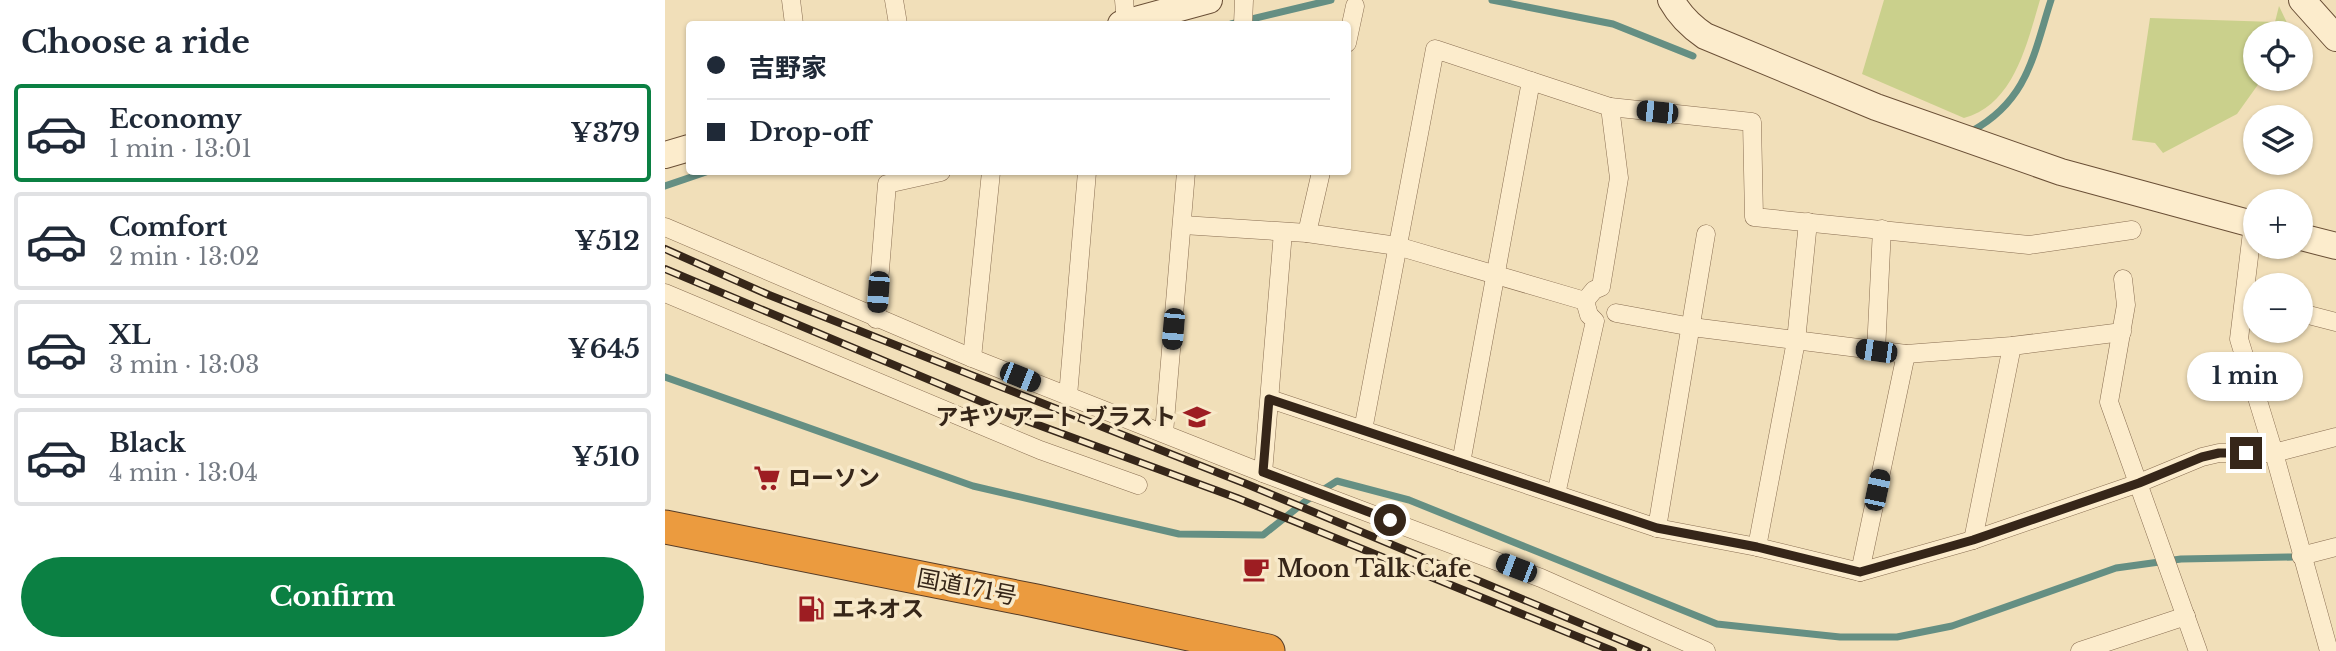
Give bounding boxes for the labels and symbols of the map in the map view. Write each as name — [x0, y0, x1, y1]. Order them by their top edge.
car — [1636, 99, 1679, 125]
car — [867, 270, 890, 314]
car — [1161, 307, 1186, 351]
car — [1854, 338, 1899, 364]
callout: 1 min — [2188, 351, 2304, 400]
car — [997, 359, 1044, 395]
school or university icon: アキツ アート ブラスト — [1182, 402, 1212, 432]
place label: アキツ アート ブラスト — [936, 403, 1176, 431]
route end — [2230, 437, 2262, 469]
supermarket icon: ローソン — [752, 463, 782, 493]
place label: ローソン — [788, 464, 880, 492]
car — [1863, 467, 1892, 513]
route start — [1374, 504, 1406, 536]
car — [1493, 551, 1540, 585]
cafe icon: Moon Talk Cafe — [1241, 554, 1271, 584]
place label: Moon Talk Cafe — [1277, 555, 1472, 583]
street label: 国道171号 — [915, 564, 1019, 610]
fuel station icon: エネオス — [796, 594, 826, 624]
place label: エネオス — [832, 595, 924, 623]

